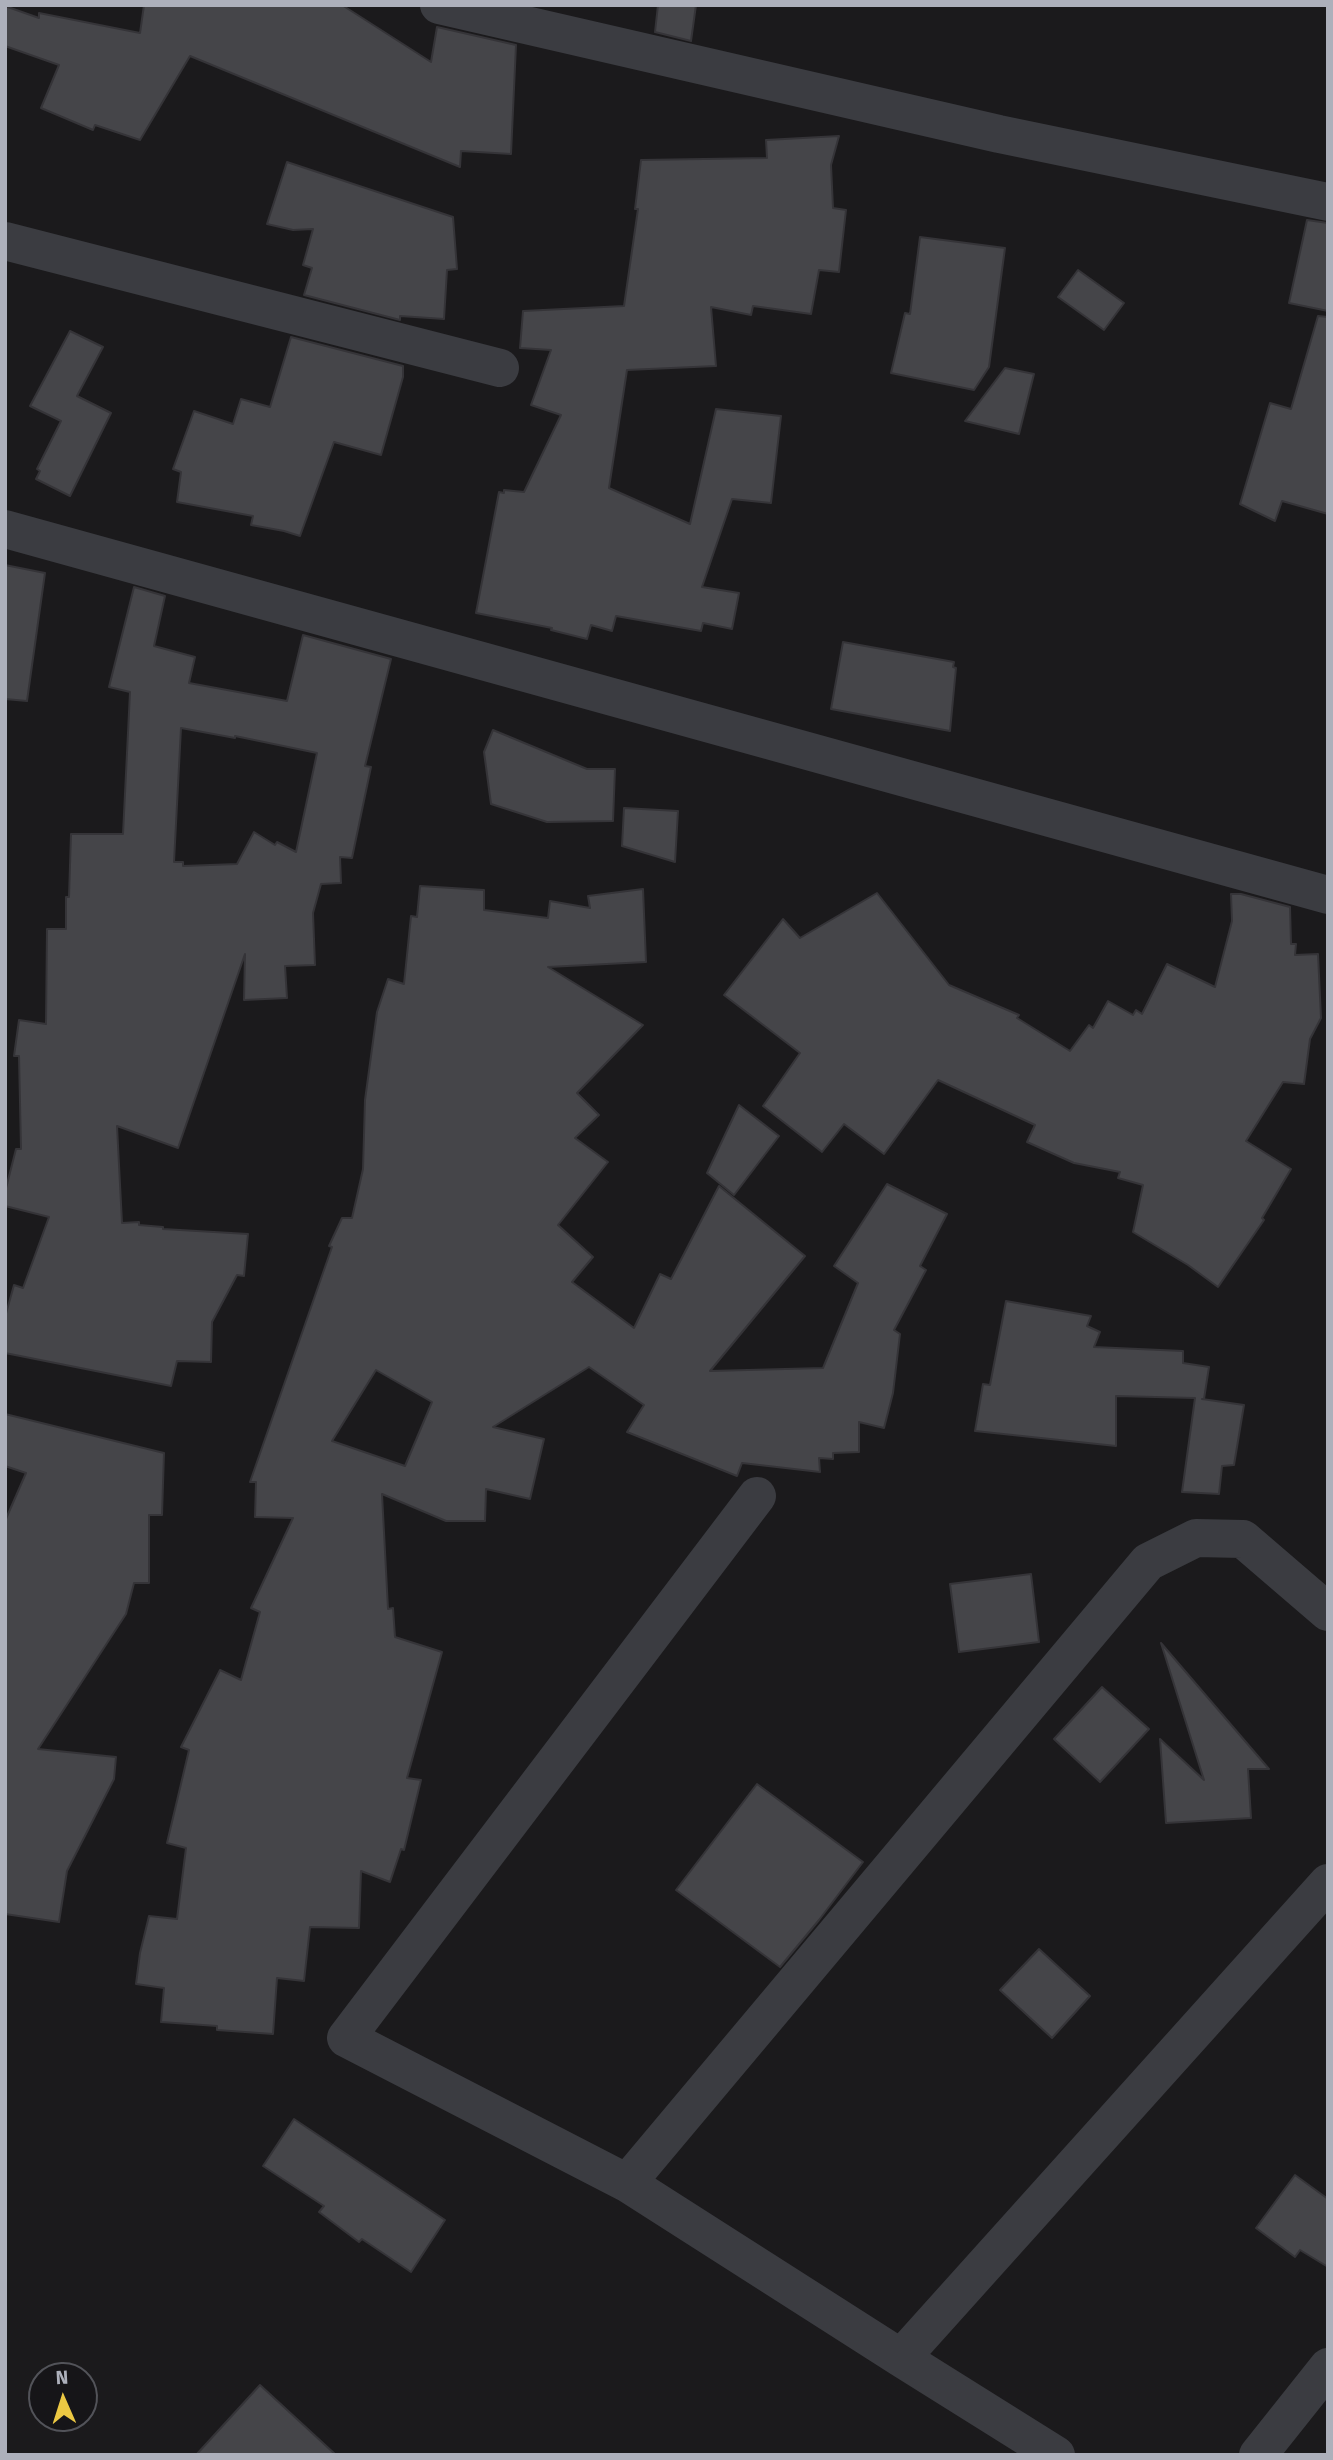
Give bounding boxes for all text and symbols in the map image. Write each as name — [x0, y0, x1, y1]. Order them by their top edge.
north arrow — [28, 2362, 98, 2432]
text: N — [55, 2366, 69, 2389]

